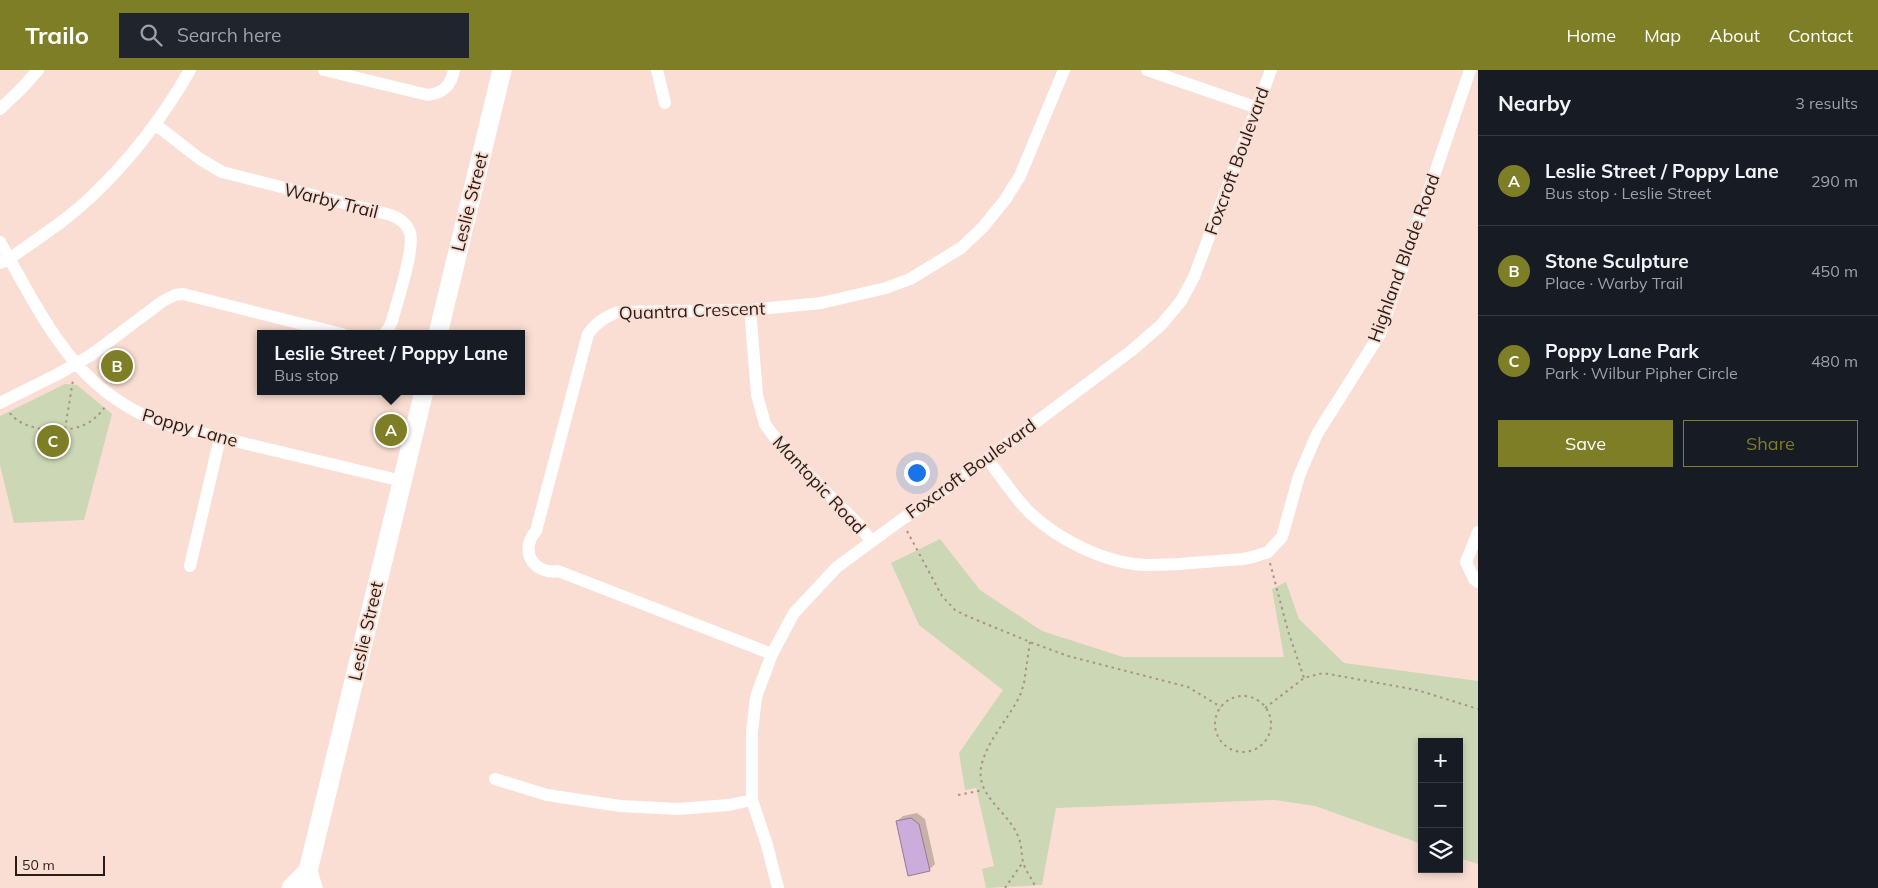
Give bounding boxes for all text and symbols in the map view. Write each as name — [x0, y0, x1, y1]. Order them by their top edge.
search box — [119, 13, 469, 58]
text: Trailo — [25, 20, 89, 50]
icon: search — [137, 21, 165, 49]
text: Search here — [177, 23, 281, 47]
text: Home — [1566, 24, 1616, 47]
text: Map — [1644, 24, 1681, 47]
text: About — [1709, 24, 1760, 47]
text: Contact — [1788, 24, 1853, 47]
street label: Foxcroft Boulevard — [1199, 84, 1274, 238]
text: Nearby — [1498, 90, 1571, 116]
text: 3 results — [1795, 93, 1858, 113]
street label: Leslie Street — [446, 150, 493, 254]
text: Leslie Street / Poppy Lane — [1545, 159, 1779, 183]
street label: Highland Blade Road — [1362, 171, 1445, 345]
text: A — [1508, 171, 1520, 191]
text: 290 m — [1811, 171, 1858, 191]
street label: Warby Trail — [281, 178, 381, 223]
text: Bus stop · Leslie Street — [1545, 183, 1711, 203]
text: Stone Sculpture — [1545, 249, 1689, 273]
text: B — [1508, 261, 1520, 281]
text: 450 m — [1811, 261, 1858, 281]
text: Place · Warby Trail — [1545, 273, 1683, 293]
street label: Quantra Crescent — [618, 296, 766, 325]
popup — [257, 330, 525, 395]
text: Poppy Lane Park — [1545, 339, 1699, 363]
text: Leslie Street / Poppy Lane — [274, 341, 508, 365]
pin: B — [101, 347, 133, 385]
text: C — [1509, 351, 1519, 371]
text: 480 m — [1811, 351, 1858, 371]
text: Park · Wilbur Pipher Circle — [1545, 363, 1738, 383]
text: Bus stop — [274, 365, 338, 385]
street label: Poppy Lane — [140, 403, 241, 452]
pin: A — [375, 411, 407, 449]
street label: Foxcroft Boulevard — [901, 414, 1040, 524]
button: Save — [1498, 420, 1673, 467]
button: Share — [1683, 420, 1858, 467]
pin: C — [37, 422, 69, 460]
street label: Mantopic Road — [768, 431, 871, 539]
your location — [904, 460, 930, 486]
street label: Leslie Street — [343, 579, 388, 683]
map controls — [1418, 738, 1463, 873]
button: + — [1418, 738, 1463, 783]
button: − — [1418, 783, 1463, 828]
button: layers — [1418, 828, 1463, 873]
scale bar — [15, 853, 105, 876]
text: 50 m — [22, 856, 55, 874]

